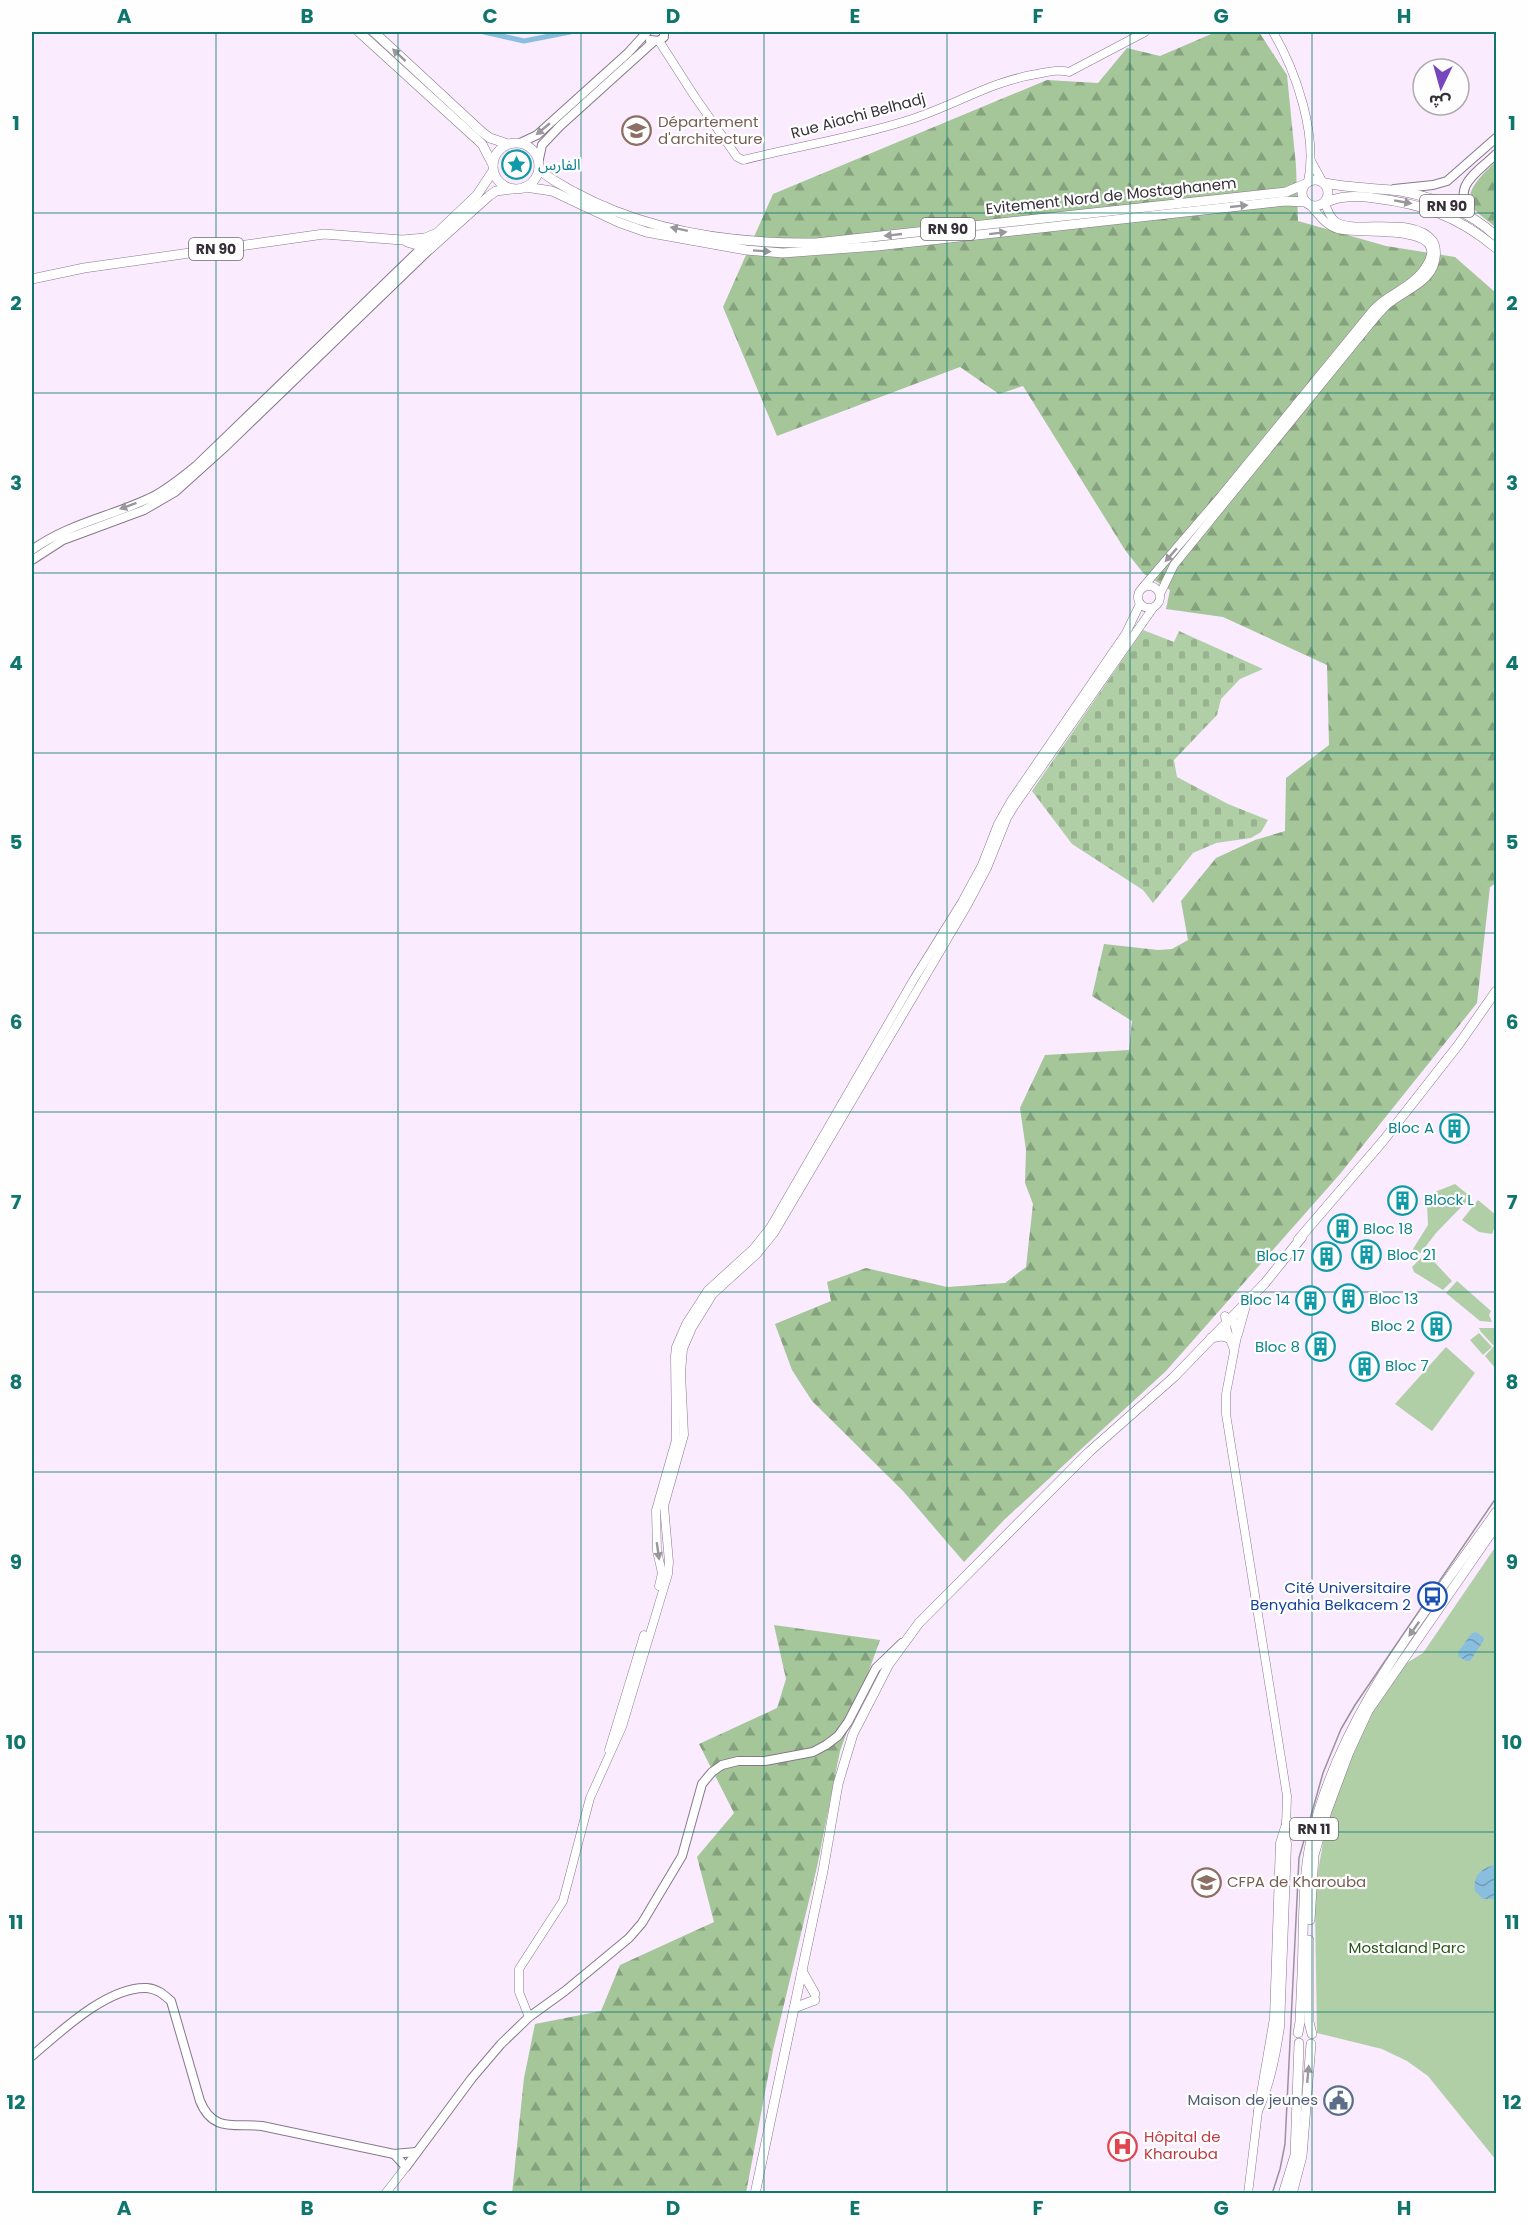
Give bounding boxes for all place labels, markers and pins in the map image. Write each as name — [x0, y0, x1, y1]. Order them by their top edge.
place label: Département d'architecture — [658, 111, 762, 149]
school or university icon: Département d'architecture — [621, 115, 653, 147]
place icon: الفارس — [501, 149, 533, 181]
place label: الفارس — [538, 154, 580, 175]
building icon: Bloc A — [1439, 1112, 1471, 1144]
place label: Bloc A — [1388, 1117, 1434, 1138]
building icon: Block L — [1387, 1184, 1419, 1216]
place label: Block L — [1424, 1189, 1474, 1210]
building icon: Bloc 18 — [1326, 1213, 1358, 1245]
place label: Bloc 18 — [1363, 1218, 1413, 1239]
building icon: Bloc 21 — [1350, 1239, 1382, 1271]
building icon: Bloc 17 — [1310, 1240, 1342, 1272]
place label: Bloc 21 — [1387, 1244, 1436, 1265]
place label: Bloc 17 — [1256, 1245, 1305, 1266]
building icon: Bloc 13 — [1332, 1283, 1364, 1315]
building icon: Bloc 14 — [1295, 1284, 1327, 1316]
place label: Bloc 13 — [1369, 1288, 1418, 1309]
place label: Bloc 14 — [1240, 1289, 1290, 1310]
building icon: Bloc 2 — [1420, 1310, 1452, 1342]
place label: Bloc 2 — [1371, 1315, 1415, 1336]
building icon: Bloc 8 — [1305, 1331, 1337, 1363]
place label: Bloc 8 — [1255, 1336, 1300, 1357]
building icon: Bloc 7 — [1348, 1350, 1380, 1382]
place label: Bloc 7 — [1385, 1355, 1429, 1376]
place label: Cité Universitaire Benyahia Belkacem 2 — [1250, 1577, 1411, 1615]
bus stop icon: Cité Universitaire Benyahia Belkacem 2 — [1416, 1581, 1448, 1613]
school or university icon: CFPA de Kharouba — [1190, 1866, 1222, 1898]
place label: CFPA de Kharouba — [1227, 1871, 1366, 1892]
public building icon: Maison de jeunes — [1323, 2084, 1355, 2116]
place label: Maison de jeunes — [1187, 2089, 1318, 2110]
place label: Hôpital de Kharouba — [1144, 2126, 1221, 2164]
hospital icon: Hôpital de Kharouba — [1107, 2130, 1139, 2162]

